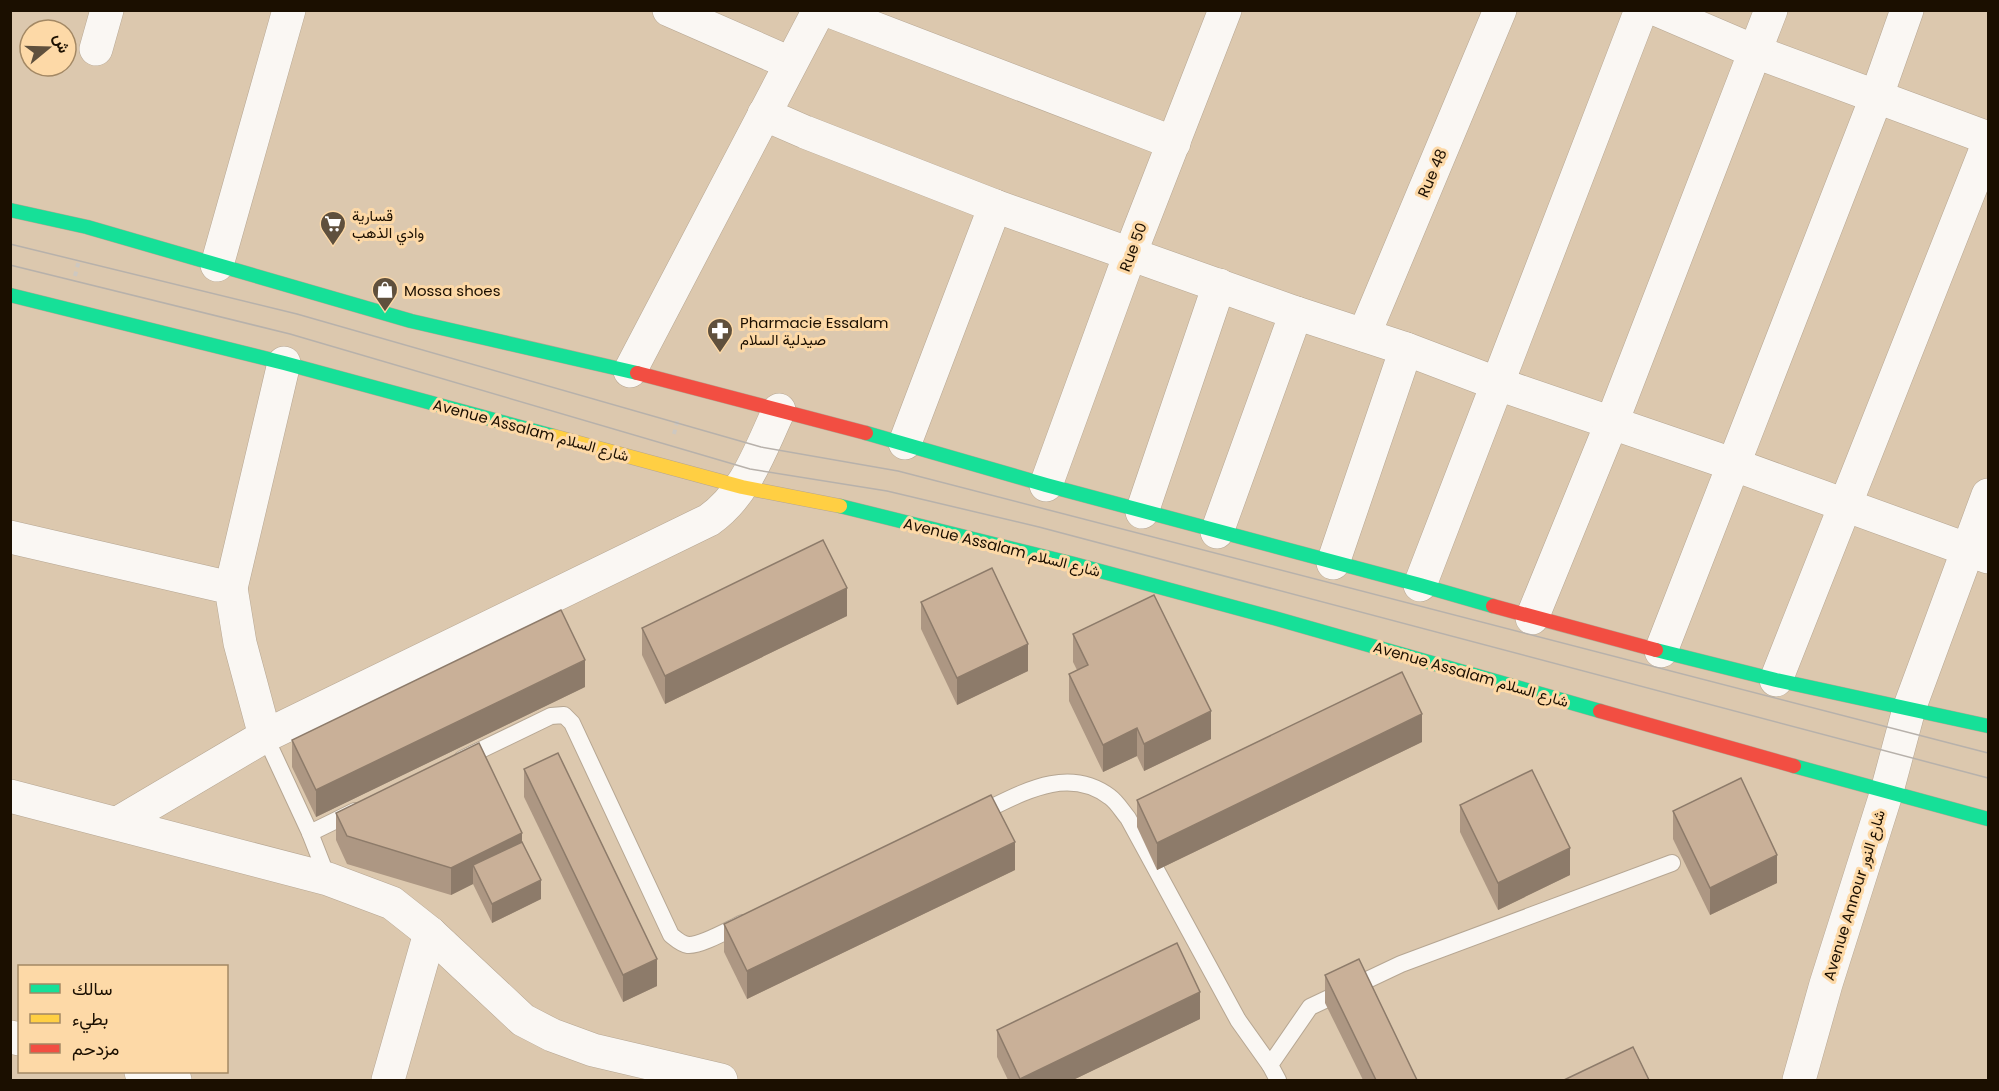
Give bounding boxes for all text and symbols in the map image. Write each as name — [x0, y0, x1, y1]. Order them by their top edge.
north arrow — [18, 18, 78, 78]
text: ش — [48, 30, 76, 56]
street label: Rue 48 — [1412, 145, 1452, 201]
place label: قسارية وادي الذهب — [352, 205, 424, 246]
supermarket icon: قسارية وادي الذهب — [318, 209, 348, 247]
street label: Rue 50 — [1114, 219, 1152, 275]
shop icon: Mossa shoes — [370, 275, 400, 313]
place label: Mossa shoes — [404, 280, 501, 301]
place label: Pharmacie Essalam صيدلية السلام — [740, 312, 889, 350]
pharmacy icon: Pharmacie Essalam صيدلية السلام — [705, 316, 735, 354]
street label: Avenue Assalam شارع السلام — [430, 394, 631, 467]
street label: Avenue Assalam شارع السلام — [901, 512, 1103, 583]
street label: Avenue Assalam شارع السلام — [1371, 636, 1571, 713]
street label: Avenue Annour شارع النور — [1818, 807, 1891, 983]
legend — [18, 965, 228, 1073]
text: سالك — [72, 976, 112, 1001]
text: بطيء — [72, 1006, 108, 1034]
text: مزدحم — [72, 1036, 119, 1061]

